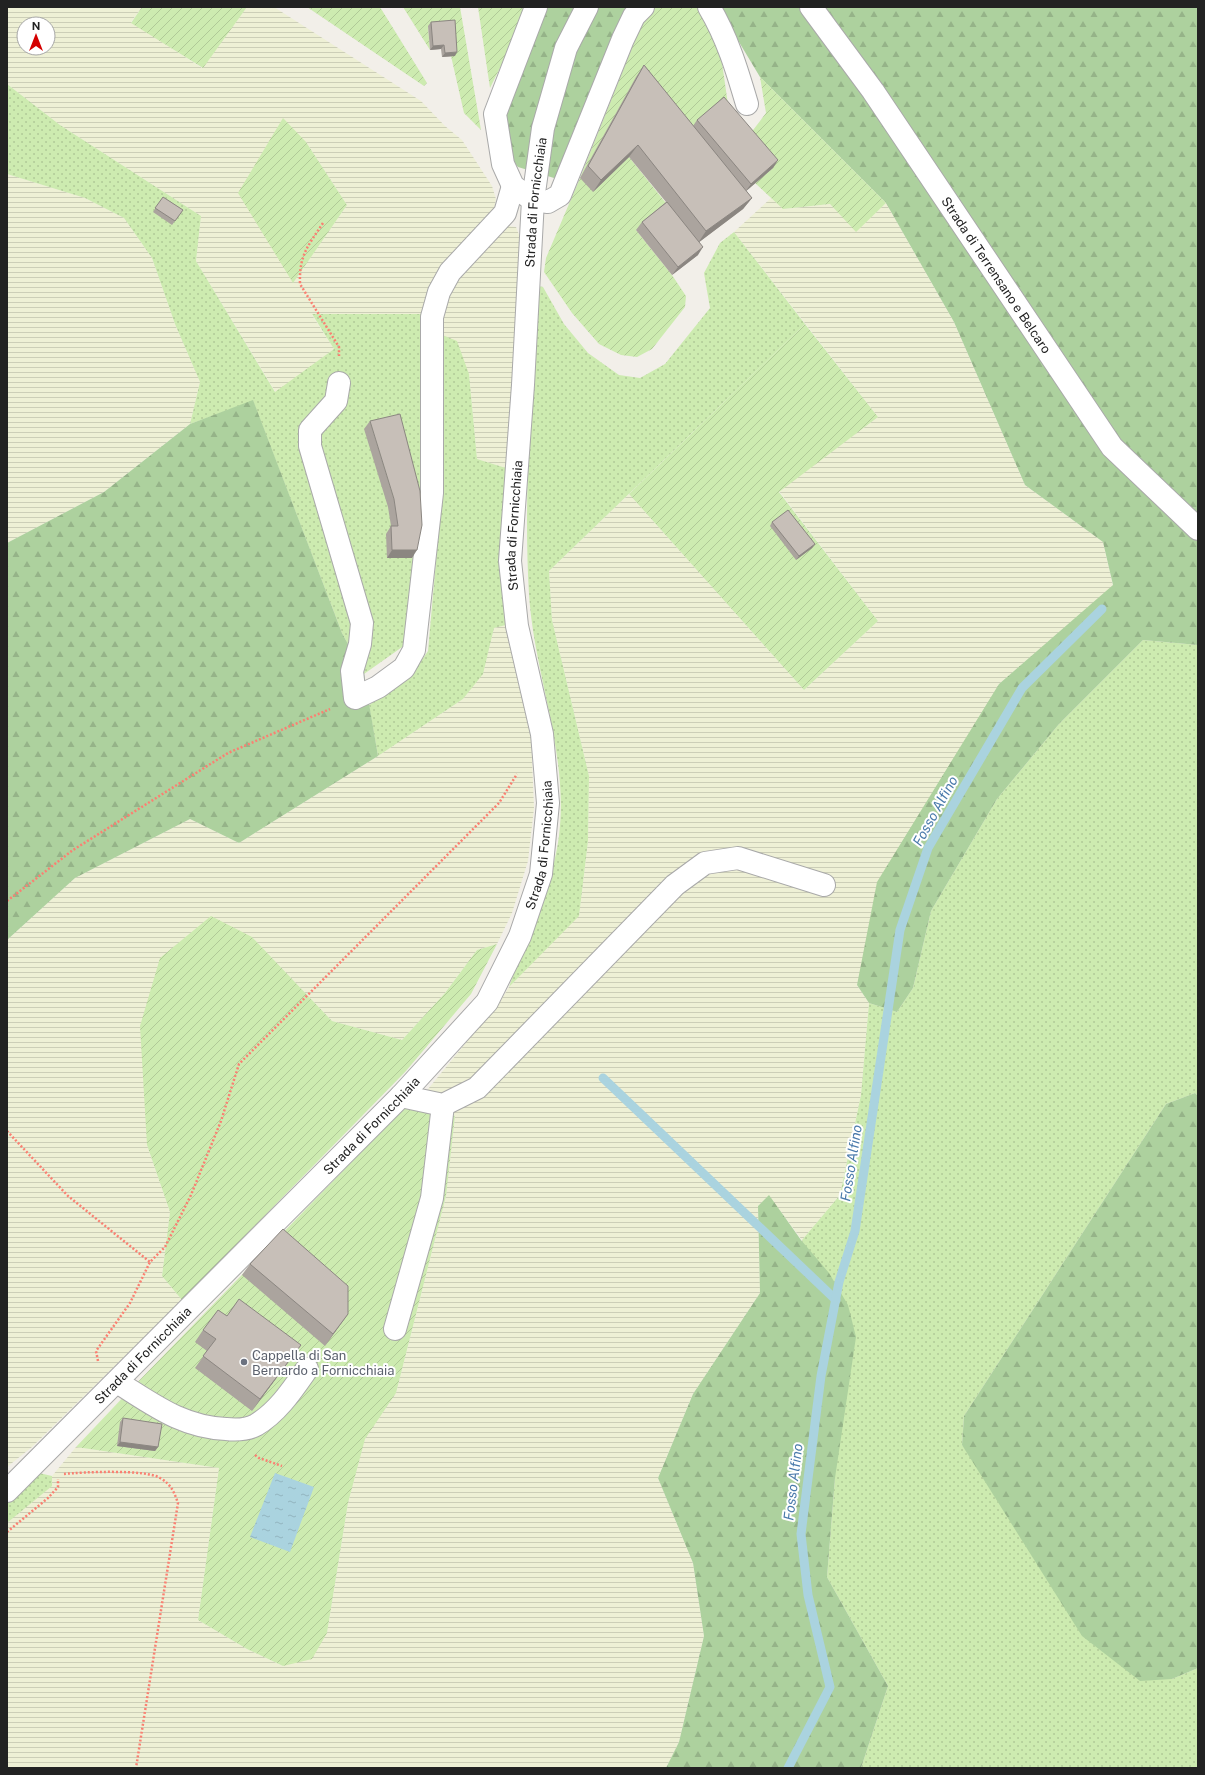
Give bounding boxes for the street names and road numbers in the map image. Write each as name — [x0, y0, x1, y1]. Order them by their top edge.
street label: Strada di Fornicchiaia — [522, 136, 549, 268]
street label: Strada di Terrensano e Belcaro — [939, 194, 1054, 356]
street label: Strada di Fornicchiaia — [502, 460, 525, 591]
street label: Strada di Fornicchiaia — [522, 780, 556, 911]
street label: Strada di Fornicchiaia — [320, 1074, 422, 1177]
street label: Strada di Fornicchiaia — [91, 1303, 194, 1407]

